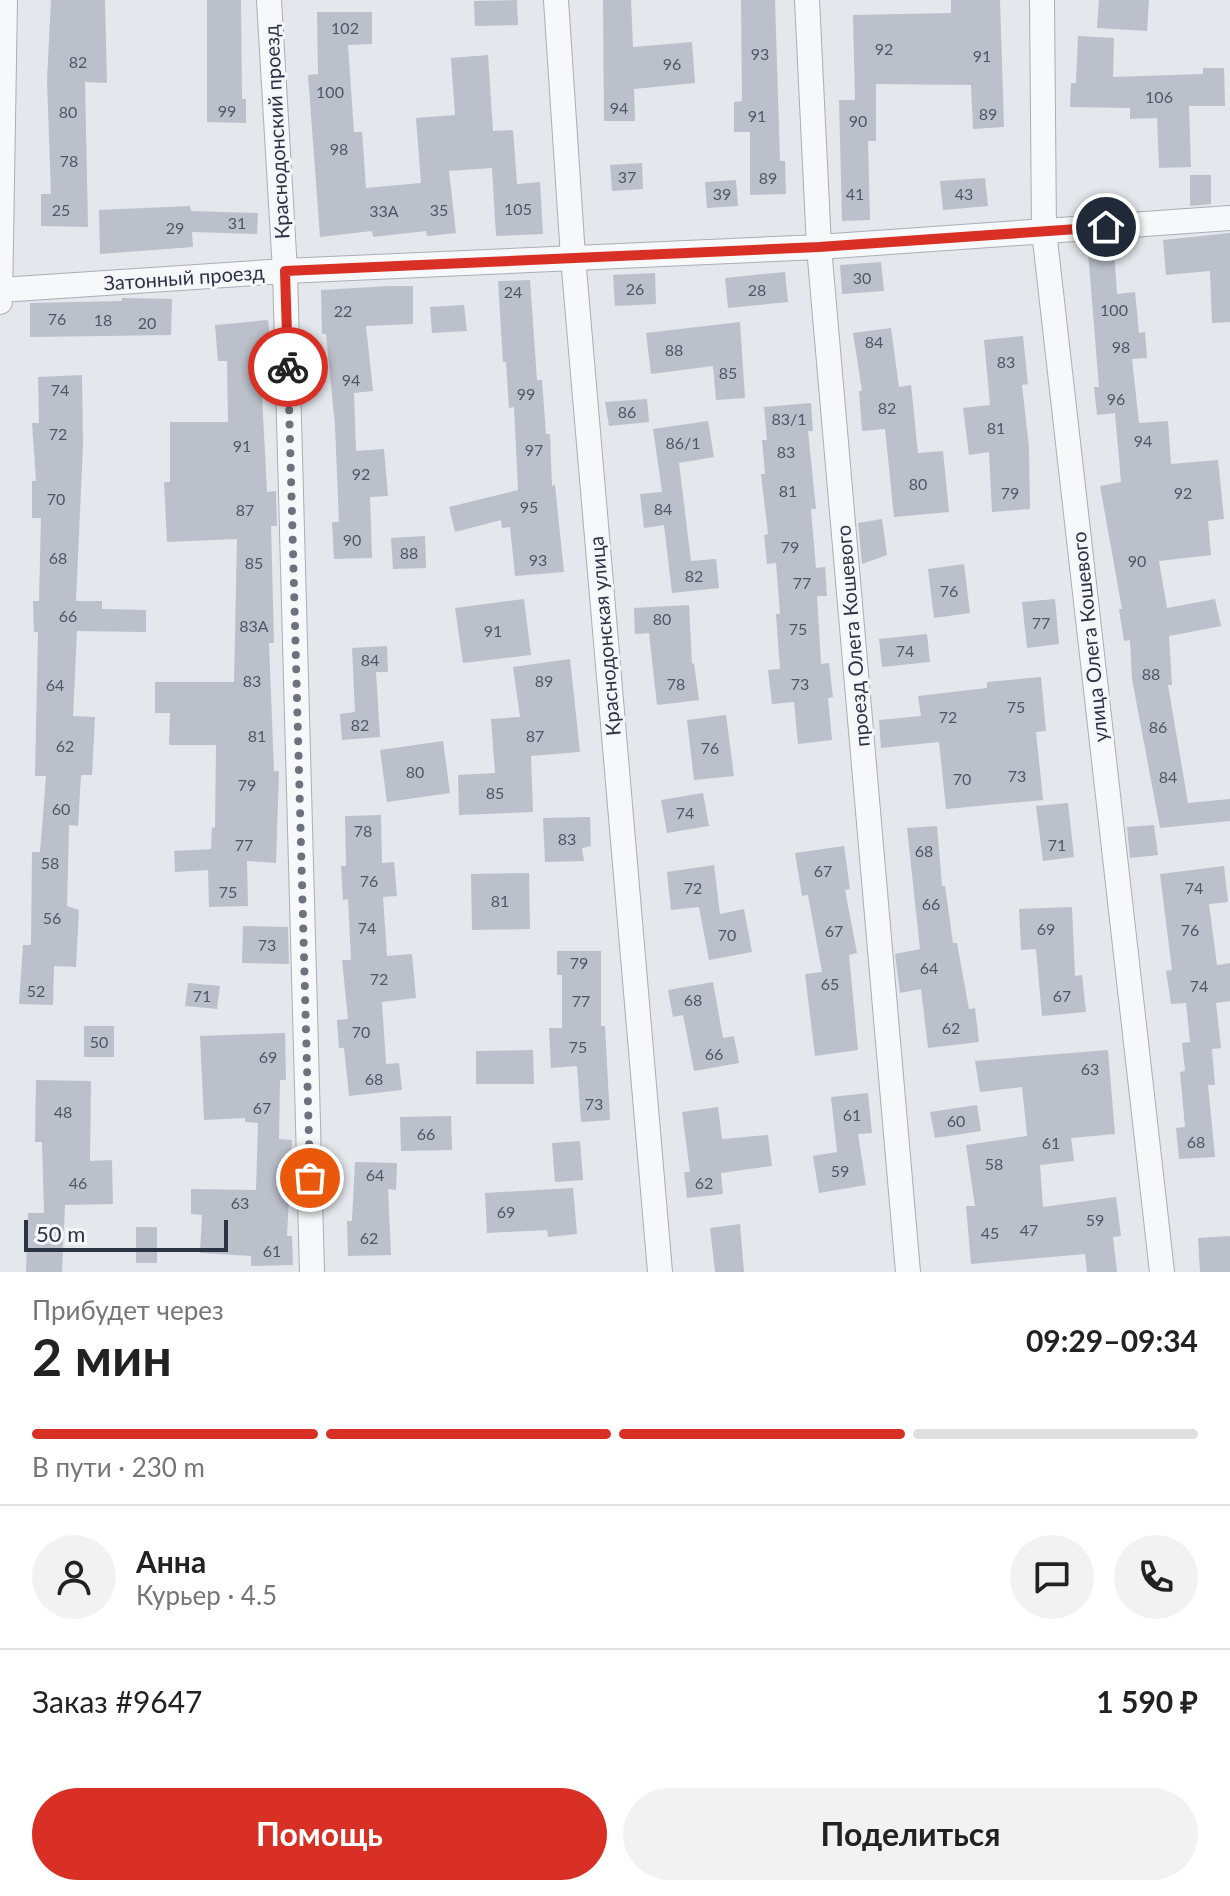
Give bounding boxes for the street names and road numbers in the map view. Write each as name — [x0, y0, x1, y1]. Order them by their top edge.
street label: Краснодонский проезд — [258, 24, 294, 240]
street label: Затонный проезд — [103, 259, 265, 295]
street label: проезд Олега Кошевого — [830, 524, 874, 748]
street label: улица Олега Кошевого — [1066, 531, 1112, 744]
street label: Краснодонская улица — [583, 535, 625, 737]

